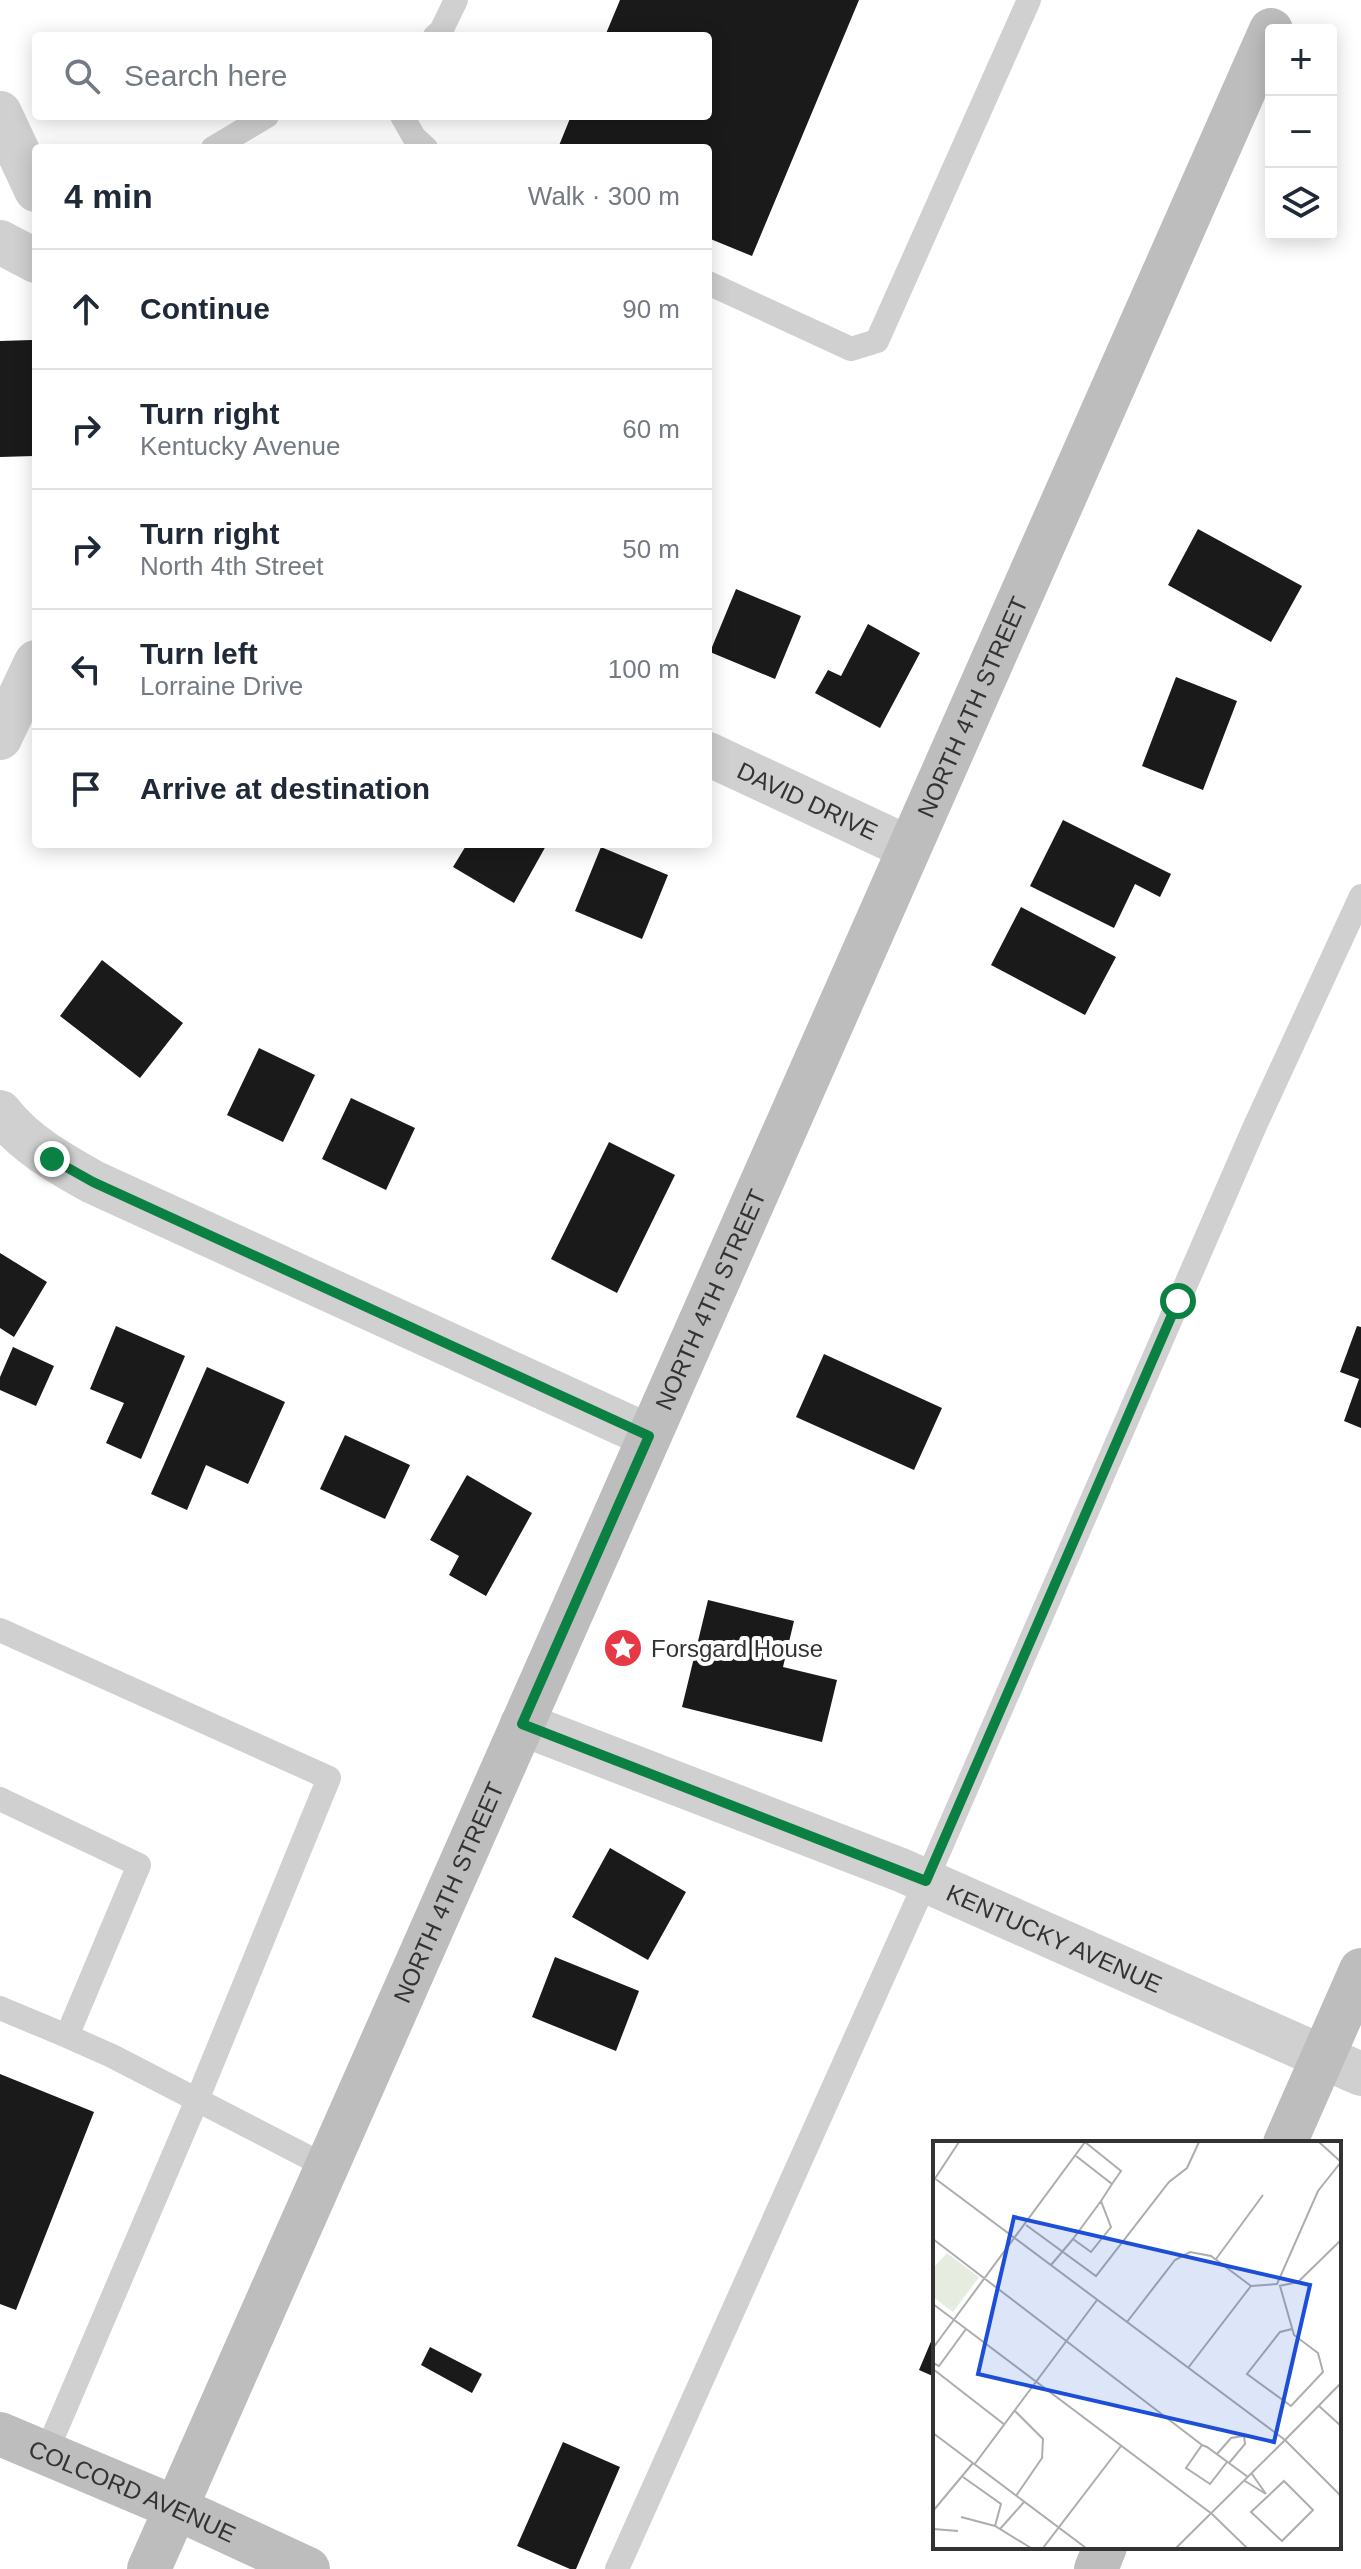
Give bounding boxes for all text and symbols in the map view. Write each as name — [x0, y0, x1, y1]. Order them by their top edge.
map controls — [1265, 24, 1337, 240]
button: + — [1265, 24, 1337, 96]
search box — [32, 32, 712, 120]
icon: search — [60, 54, 104, 98]
text: Search here — [124, 59, 287, 92]
button: − — [1265, 96, 1337, 168]
button: layers — [1265, 168, 1337, 240]
text: 4 min — [64, 177, 153, 215]
text: Walk · 300 m — [528, 181, 680, 211]
icon: ahead — [64, 287, 108, 331]
text: Continue — [140, 292, 270, 325]
text: 90 m — [622, 294, 680, 324]
text: Turn right — [140, 397, 279, 430]
icon: right — [64, 407, 108, 451]
text: 60 m — [622, 414, 680, 444]
text: Kentucky Avenue — [140, 431, 340, 461]
text: Turn right — [140, 517, 279, 550]
icon: right — [64, 527, 108, 571]
text: 50 m — [622, 534, 680, 564]
text: North 4th Street — [140, 551, 324, 581]
street label: NORTH 4TH STREET — [911, 592, 1033, 821]
text: Turn left — [140, 637, 258, 670]
icon: left — [64, 647, 108, 691]
text: 100 m — [608, 654, 680, 684]
text: Lorraine Drive — [140, 671, 303, 701]
street label: DAVID DRIVE — [733, 756, 882, 845]
icon: arrive — [64, 767, 108, 811]
text: Arrive at destination — [140, 772, 430, 805]
route end — [34, 1141, 70, 1177]
street label: NORTH 4TH STREET — [650, 1185, 771, 1414]
route start — [1160, 1283, 1196, 1319]
place icon: Forsgard House — [602, 1627, 644, 1669]
place label: Forsgard House — [651, 1635, 823, 1662]
street label: NORTH 4TH STREET — [388, 1777, 509, 2007]
street label: KENTUCKY AVENUE — [943, 1879, 1166, 1998]
inset map — [933, 2141, 1341, 2549]
street label: COLCORD AVENUE — [25, 2434, 240, 2547]

